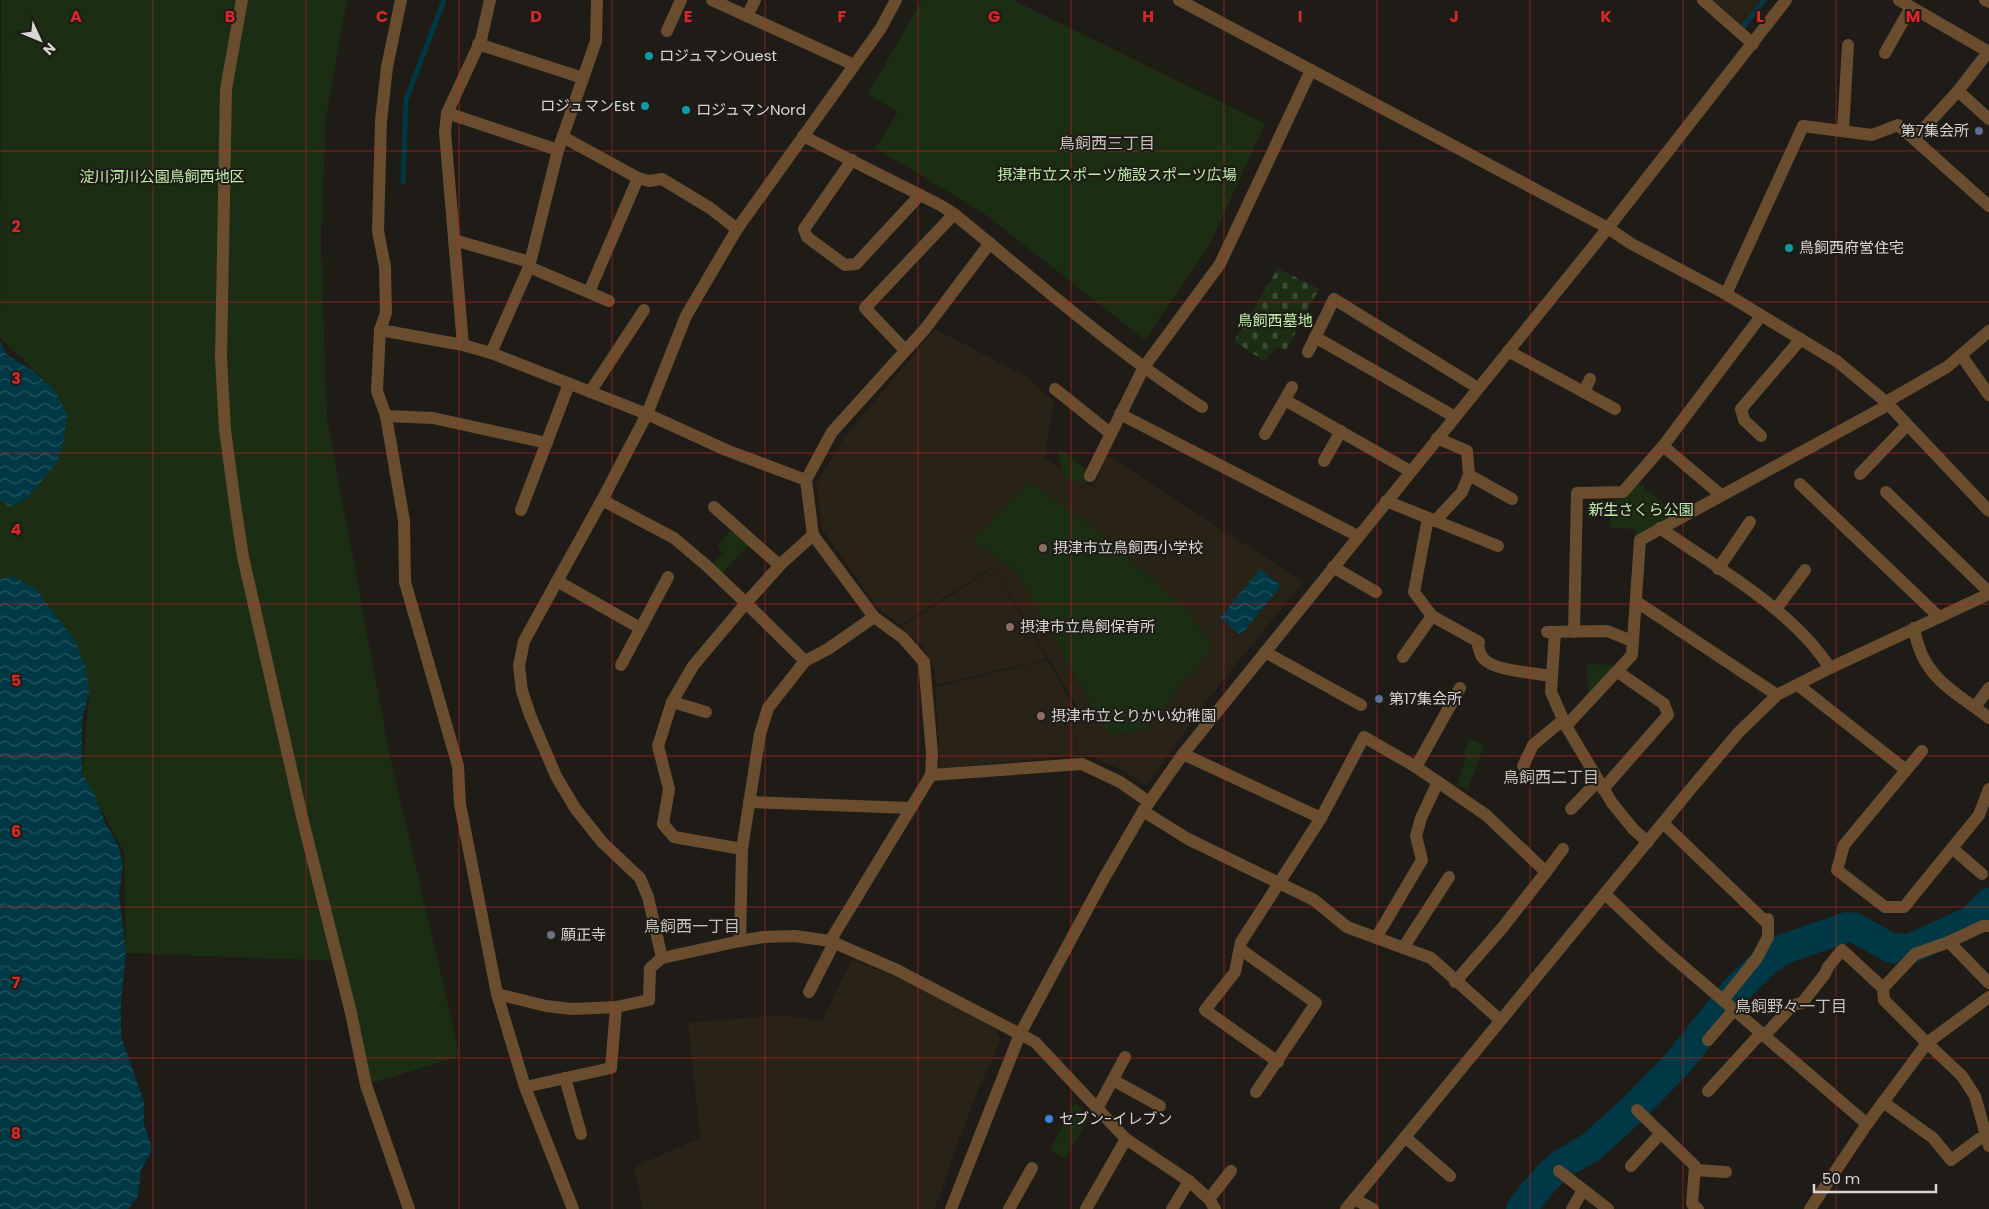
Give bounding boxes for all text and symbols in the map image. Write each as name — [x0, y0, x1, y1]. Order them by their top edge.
text: A — [70, 5, 82, 28]
text: B — [225, 5, 235, 28]
text: C — [376, 5, 388, 28]
text: D — [530, 5, 542, 28]
text: E — [684, 5, 692, 28]
text: F — [838, 5, 847, 28]
text: G — [988, 5, 1000, 28]
text: H — [1142, 5, 1154, 28]
text: I — [1298, 5, 1302, 28]
text: J — [1449, 5, 1459, 28]
text: K — [1600, 5, 1612, 28]
text: L — [1756, 5, 1764, 28]
text: M — [1906, 5, 1920, 28]
north arrow — [15, 15, 65, 65]
text: N — [39, 38, 60, 60]
place label: ロジュマンOuest — [659, 45, 777, 66]
marker: ロジュマンOuest — [643, 50, 655, 62]
place label: ロジュマンEst — [540, 95, 635, 116]
place label: ロジュマンNord — [696, 99, 806, 120]
marker: ロジュマンEst — [639, 100, 651, 112]
marker: ロジュマンNord — [680, 104, 692, 116]
place label: 第7集会所 — [1901, 120, 1969, 141]
marker: 第7集会所 — [1973, 125, 1985, 137]
district label: 鳥飼西三丁目 — [1059, 132, 1155, 155]
park label: 摂津市立スポーツ施設スポーツ広場 — [997, 164, 1237, 185]
park label: 淀川河川公園鳥飼西地区 — [79, 166, 245, 187]
text: 2 — [11, 215, 21, 238]
place label: 鳥飼西府営住宅 — [1799, 237, 1904, 258]
marker: 鳥飼西府営住宅 — [1783, 242, 1795, 254]
park label: 鳥飼西墓地 — [1237, 310, 1313, 331]
text: 3 — [11, 367, 21, 390]
park label: 新生さくら公園 — [1588, 499, 1694, 520]
text: 4 — [11, 518, 22, 541]
place label: 摂津市立鳥飼西小学校 — [1053, 537, 1203, 558]
marker: 摂津市立鳥飼西小学校 — [1037, 542, 1049, 554]
place label: 摂津市立鳥飼保育所 — [1020, 616, 1155, 637]
marker: 摂津市立鳥飼保育所 — [1004, 621, 1016, 633]
text: 5 — [11, 669, 21, 692]
place label: 第17集会所 — [1389, 688, 1462, 709]
marker: 第17集会所 — [1373, 693, 1385, 705]
place label: 摂津市立とりかい幼稚園 — [1051, 705, 1216, 726]
marker: 摂津市立とりかい幼稚園 — [1035, 710, 1047, 722]
district label: 鳥飼西二丁目 — [1503, 766, 1599, 789]
text: 6 — [11, 820, 21, 843]
district label: 鳥飼西一丁目 — [644, 915, 740, 938]
place label: 願正寺 — [561, 924, 606, 945]
marker: 願正寺 — [545, 929, 557, 941]
text: 7 — [12, 971, 21, 994]
district label: 鳥飼野々一丁目 — [1735, 995, 1847, 1018]
place label: セブン-イレブン — [1059, 1108, 1172, 1129]
marker: セブン-イレブン — [1043, 1113, 1055, 1125]
text: 8 — [11, 1122, 21, 1145]
scale bar — [1814, 1162, 1936, 1194]
text: 50 m — [1822, 1168, 1860, 1189]

